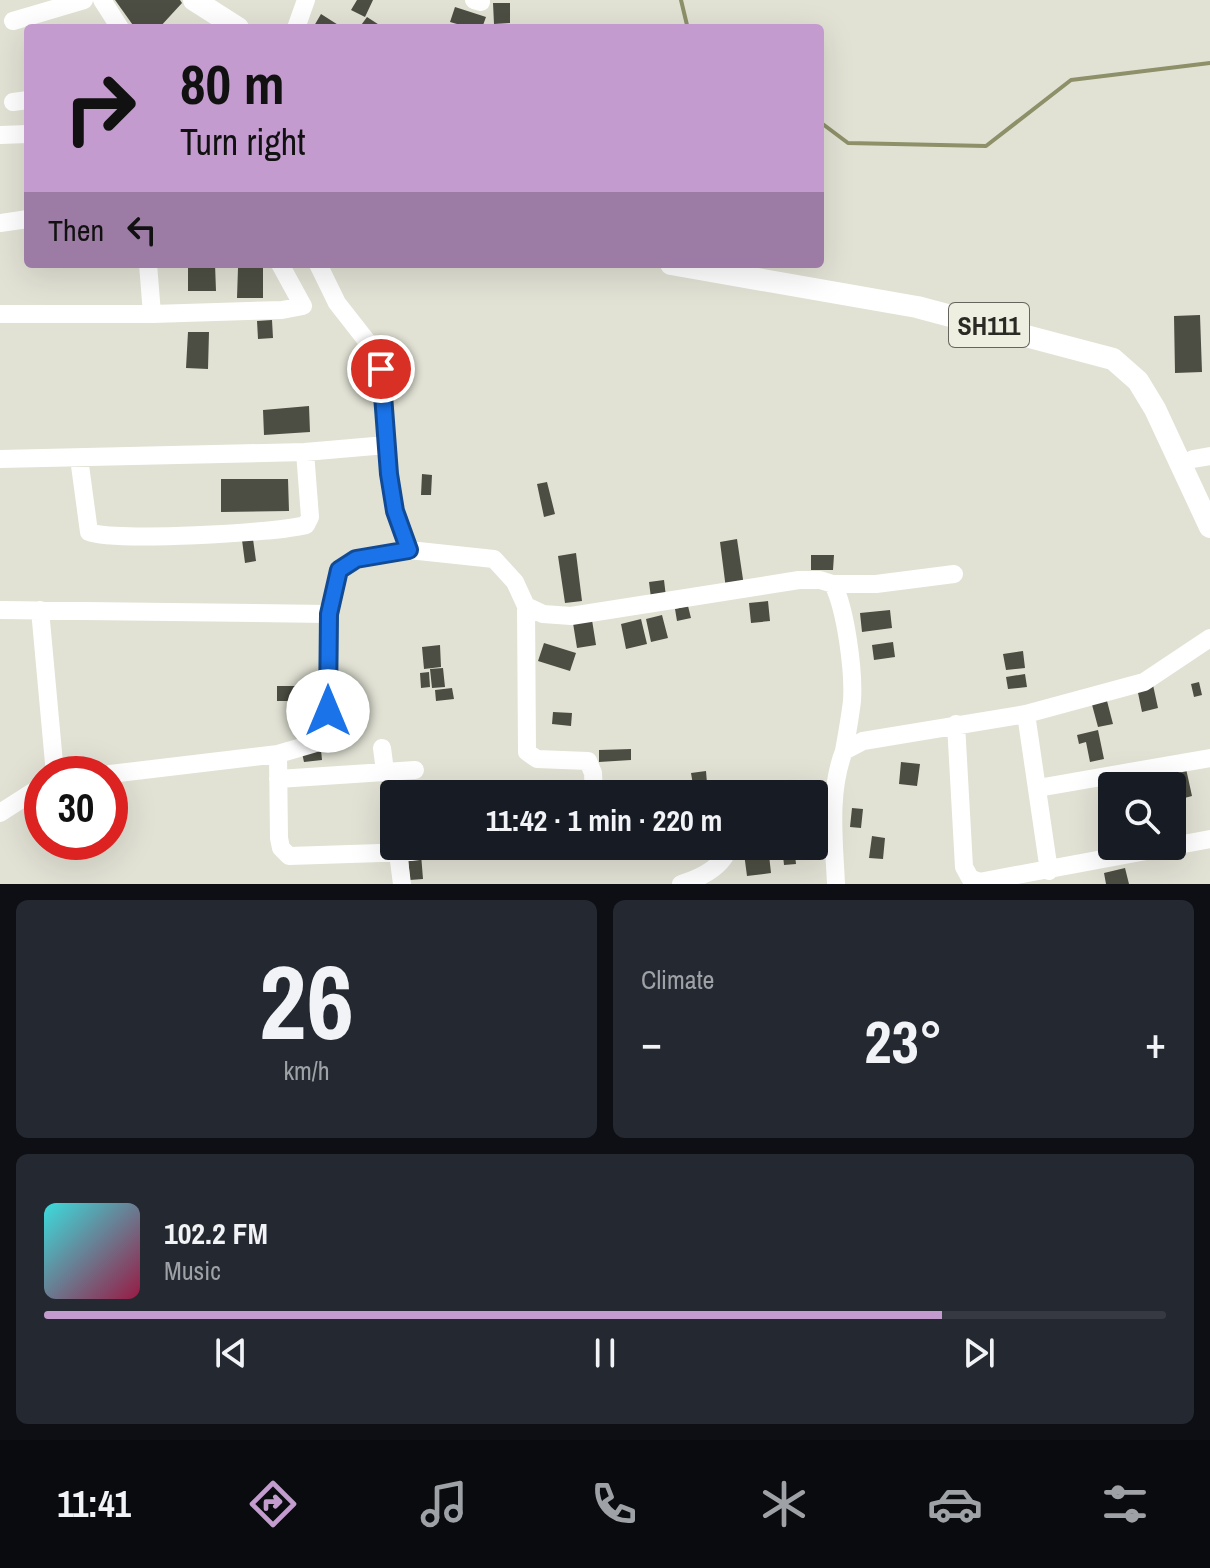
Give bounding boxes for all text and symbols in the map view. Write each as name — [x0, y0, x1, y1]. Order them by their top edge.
text: 80 m — [180, 46, 285, 121]
icon: right — [48, 56, 152, 160]
text: Turn right — [180, 118, 305, 166]
icon: left — [120, 208, 164, 252]
text: Then — [48, 210, 104, 250]
road number: SH111 — [949, 303, 1029, 347]
pin — [347, 335, 415, 403]
icon: arrive — [359, 347, 403, 391]
position arrow — [286, 669, 370, 753]
speed limit sign: 30 — [24, 756, 128, 860]
map controls — [1098, 772, 1186, 860]
button: search — [1098, 772, 1186, 860]
text: 11:42 · 1 min · 220 m — [486, 800, 722, 840]
text: 26 — [259, 931, 354, 1071]
text: Climate — [641, 962, 714, 997]
text: 23° — [864, 1001, 943, 1082]
text: − — [641, 1012, 662, 1072]
text: + — [1145, 1012, 1166, 1072]
text: km/h — [283, 1053, 330, 1088]
text: 102.2 FM — [164, 1213, 268, 1253]
text: Music — [164, 1253, 221, 1288]
icon: previous — [209, 1331, 253, 1375]
icon: pause — [583, 1331, 627, 1375]
icon: next — [957, 1331, 1001, 1375]
icon: directions — [245, 1476, 301, 1532]
icon: music — [416, 1476, 472, 1532]
icon: phone — [586, 1476, 642, 1532]
icon: climate — [756, 1476, 812, 1532]
icon: car — [927, 1476, 983, 1532]
icon: filters — [1097, 1476, 1153, 1532]
text: 11:41 — [57, 1480, 131, 1528]

